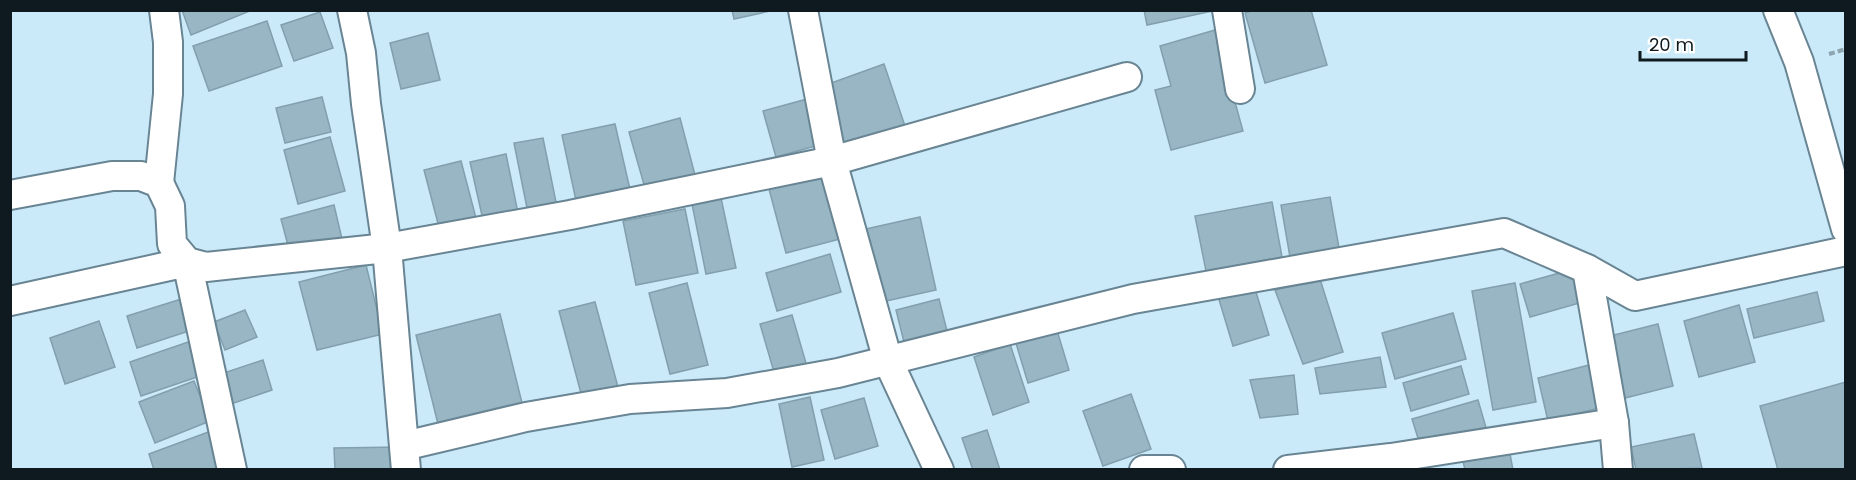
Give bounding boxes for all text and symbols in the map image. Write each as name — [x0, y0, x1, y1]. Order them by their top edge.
scale bar — [1640, 24, 1746, 62]
text: 20 m — [1649, 32, 1694, 57]

